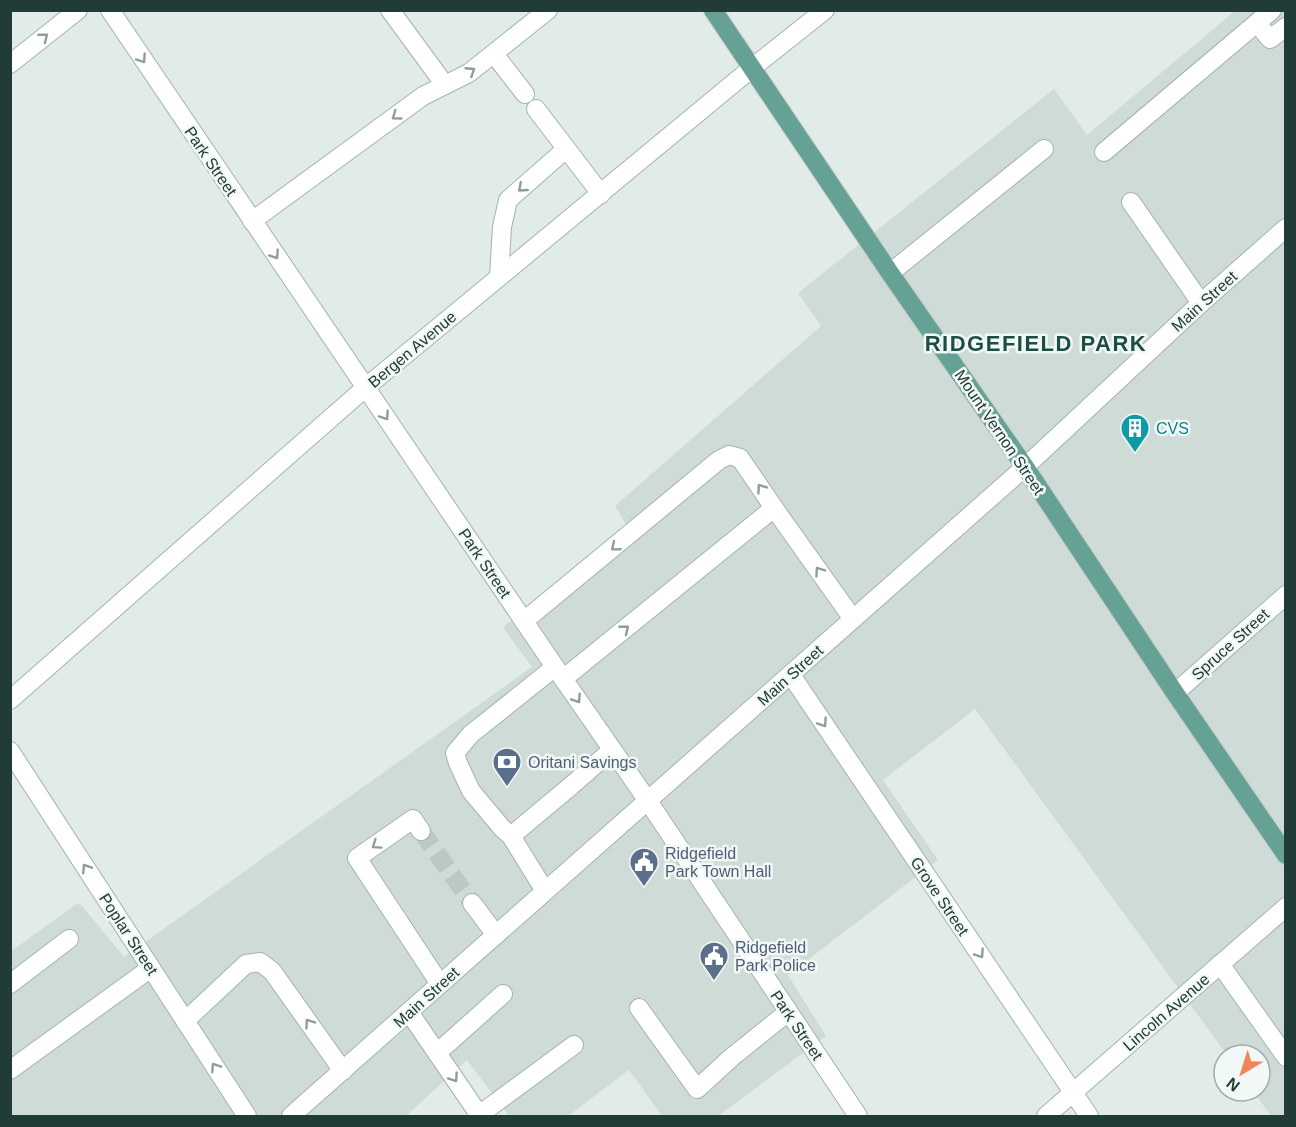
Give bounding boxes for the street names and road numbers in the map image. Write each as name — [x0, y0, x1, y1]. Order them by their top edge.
street label: Park Street — [181, 123, 240, 200]
street label: Main Street — [1168, 267, 1241, 335]
street label: Bergen Avenue — [365, 308, 460, 391]
street label: Mount Vernon Street — [952, 367, 1048, 498]
street label: Park Street — [455, 525, 514, 602]
street label: Spruce Street — [1188, 605, 1273, 683]
street label: Main Street — [754, 641, 827, 709]
street label: Grove Street — [907, 854, 972, 939]
street label: Poplar Street — [96, 890, 161, 979]
street label: Main Street — [390, 963, 463, 1031]
street label: Lincoln Avenue — [1120, 970, 1213, 1054]
street label: Park Street — [767, 987, 826, 1064]

